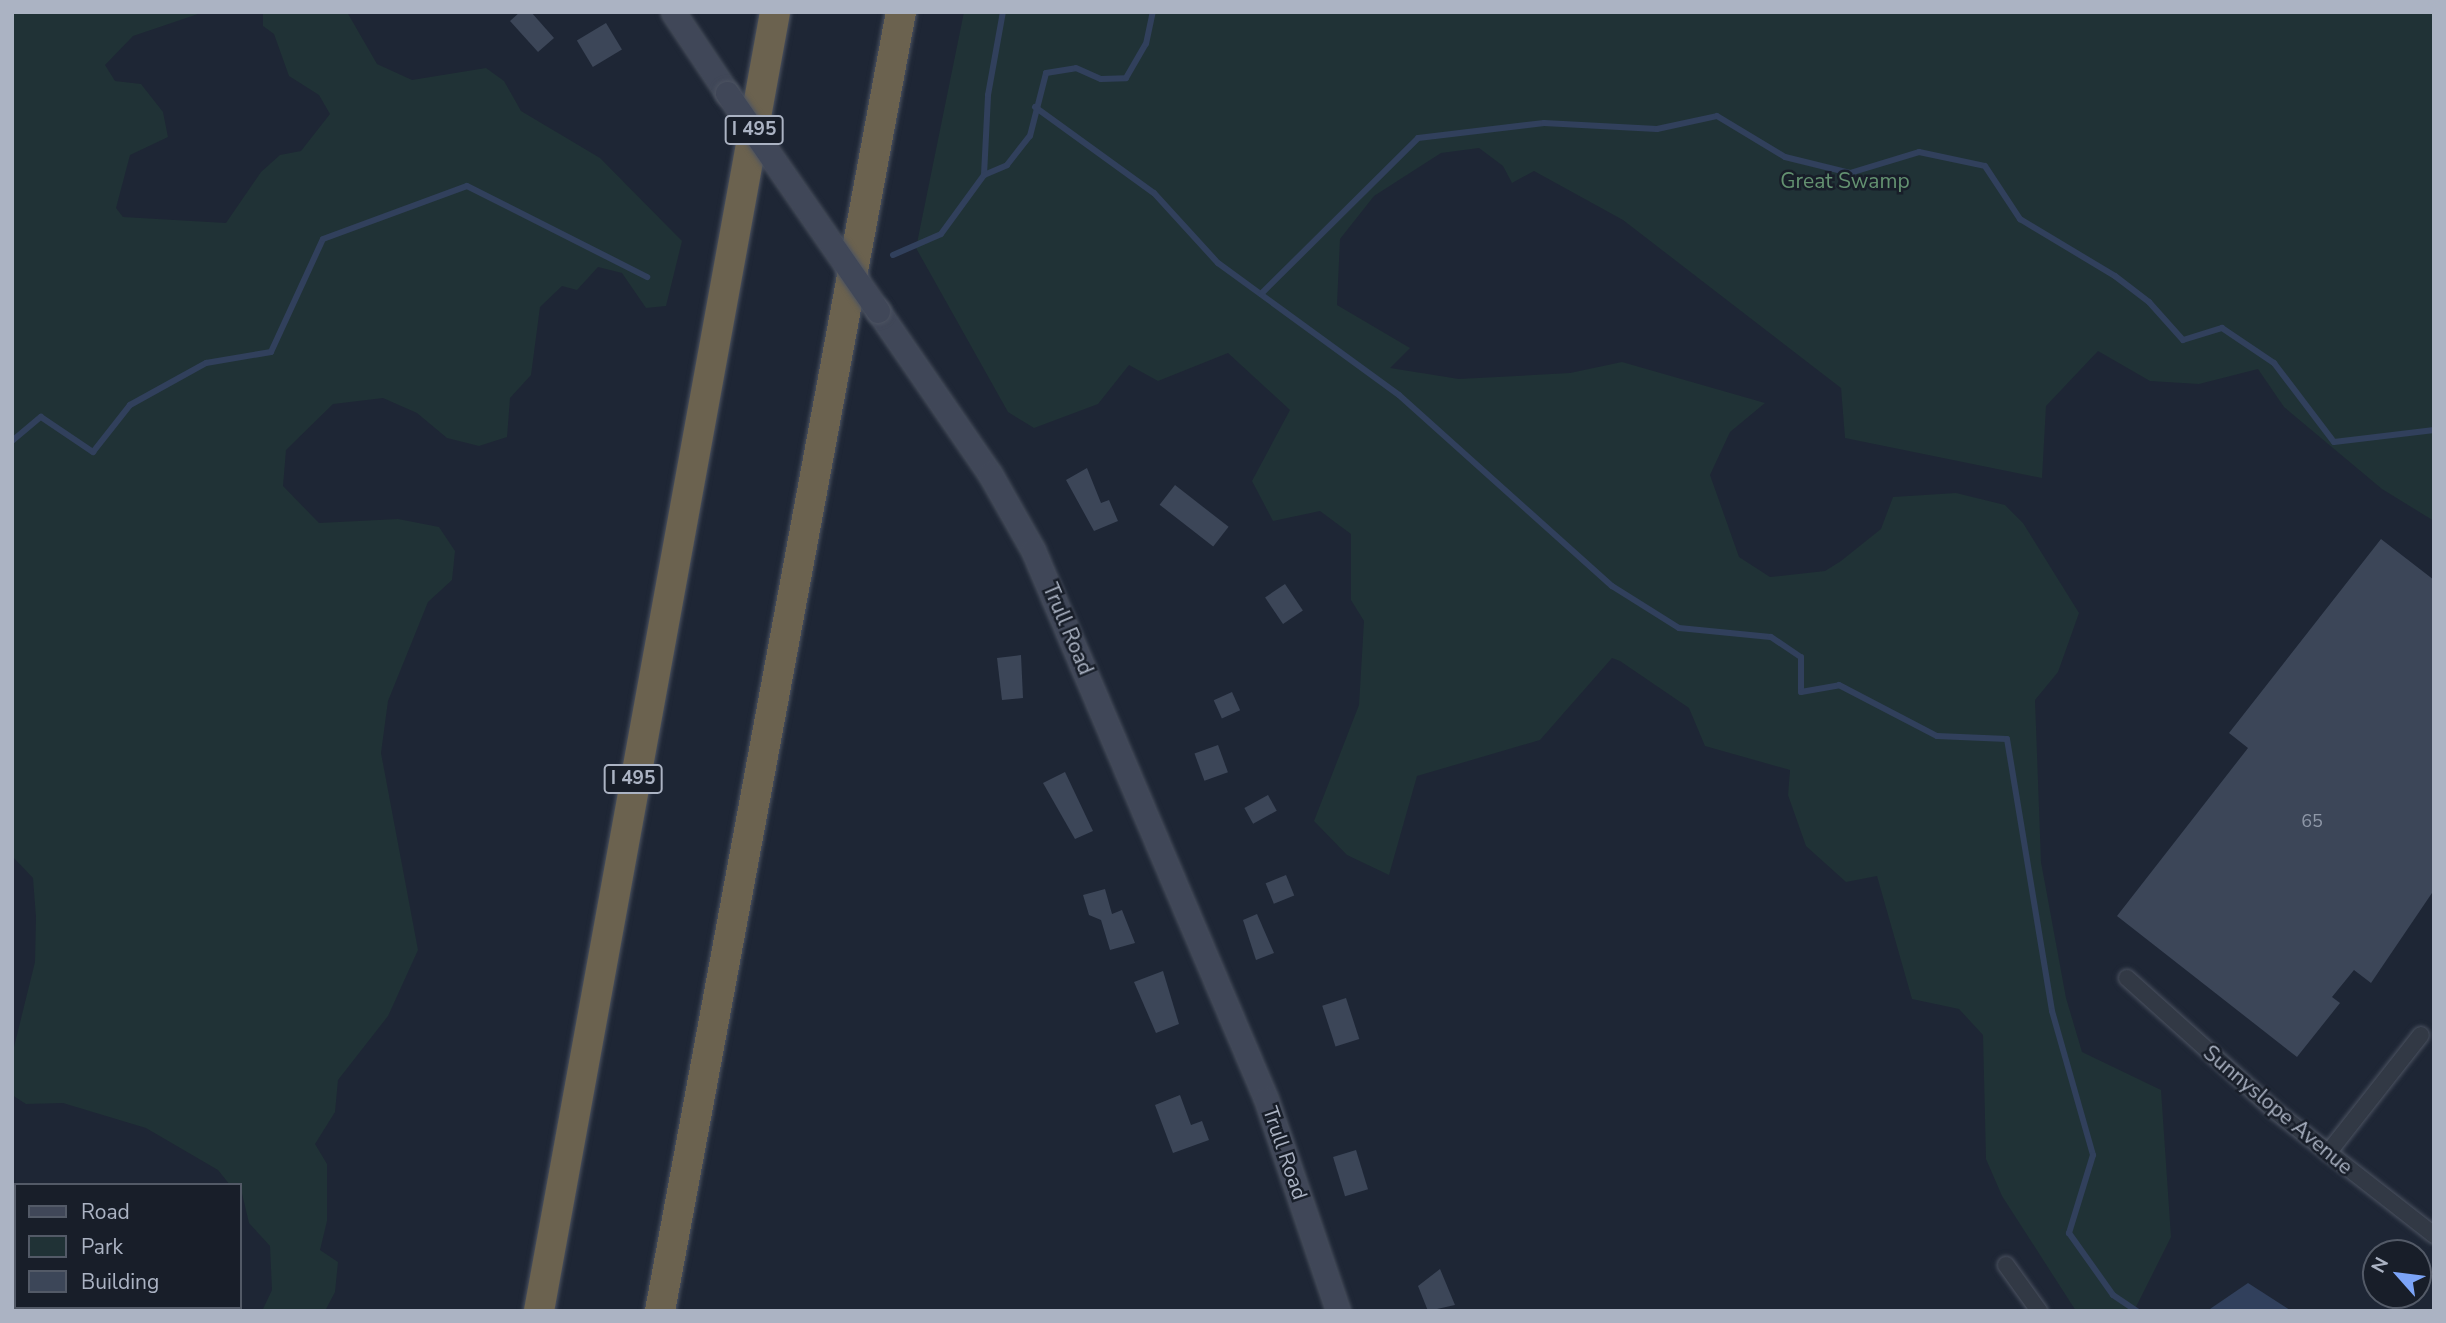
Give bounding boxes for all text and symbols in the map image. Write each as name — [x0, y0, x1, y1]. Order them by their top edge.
road number: I 495 — [724, 114, 784, 146]
park label: Great Swamp — [1780, 168, 1910, 194]
street label: Trull Road — [1037, 579, 1099, 679]
road number: I 495 — [603, 764, 663, 794]
house number: 65 — [2301, 810, 2323, 832]
street label: Sunnyslope Avenue — [2198, 1040, 2358, 1180]
street label: Trull Road — [1257, 1103, 1313, 1203]
legend — [14, 1183, 242, 1309]
text: Road — [81, 1198, 130, 1226]
text: Park — [81, 1233, 123, 1261]
north arrow — [2362, 1239, 2432, 1309]
text: N — [2365, 1253, 2395, 1277]
text: Building — [81, 1268, 159, 1296]

